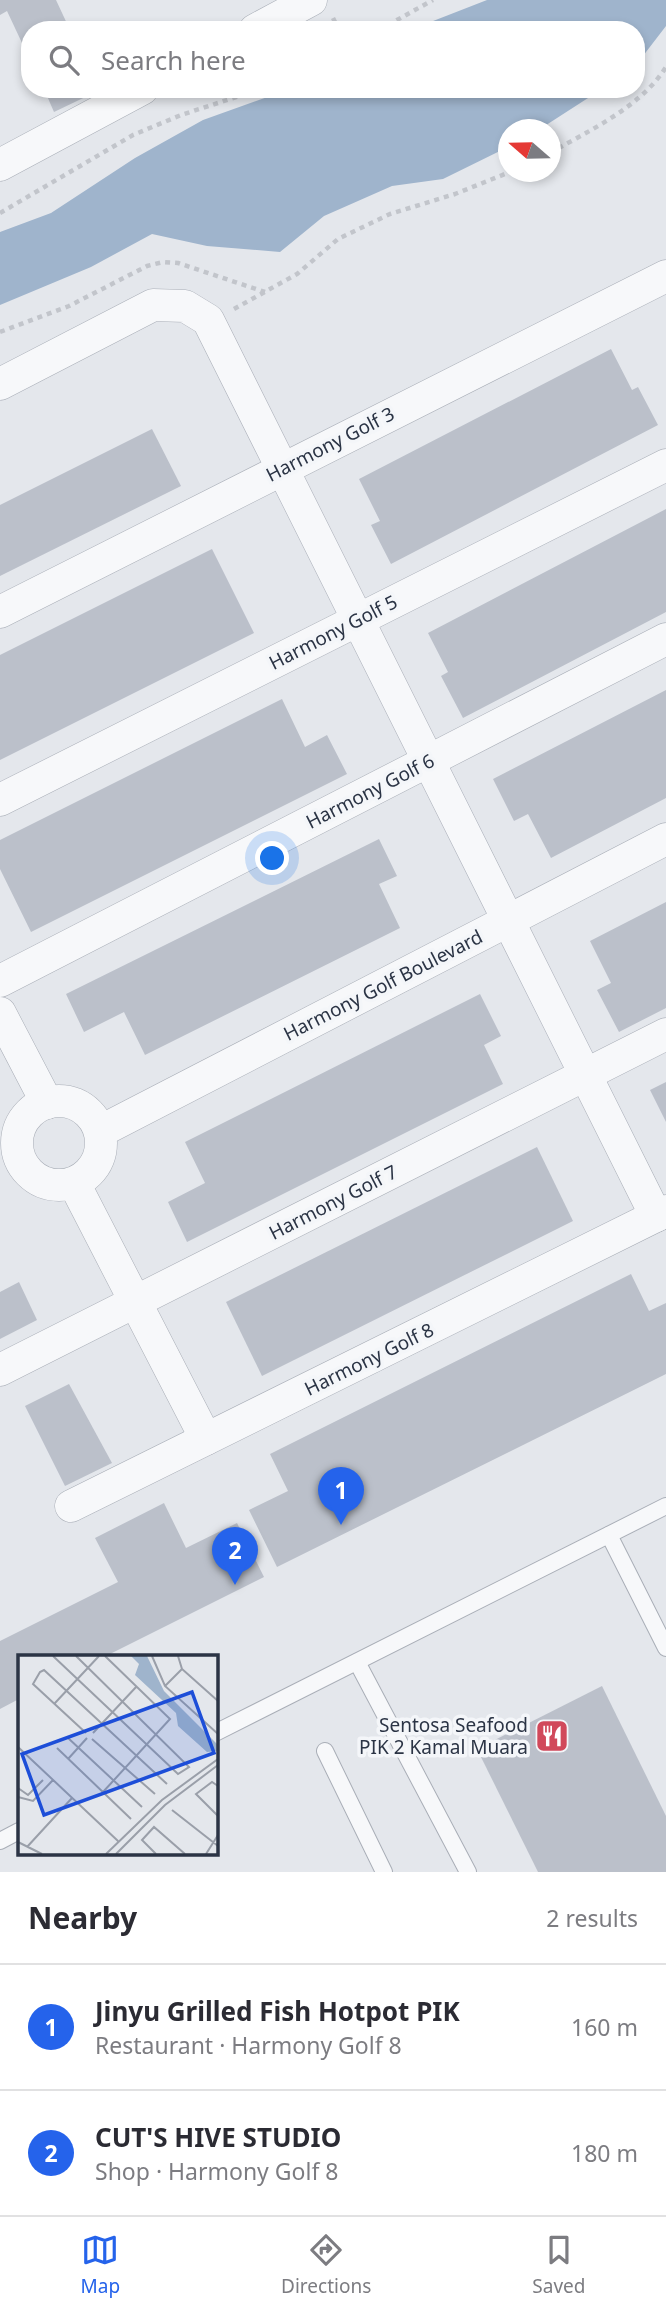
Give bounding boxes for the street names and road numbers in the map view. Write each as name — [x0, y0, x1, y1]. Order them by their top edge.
street label: Harmony Golf 3 — [261, 400, 399, 488]
street label: Harmony Golf 5 — [264, 588, 402, 676]
street label: Harmony Golf 6 — [301, 747, 439, 835]
street label: Harmony Golf Boulevard — [279, 923, 487, 1047]
street label: Harmony Golf 7 — [264, 1158, 402, 1246]
street label: Harmony Golf 8 — [300, 1316, 438, 1402]

